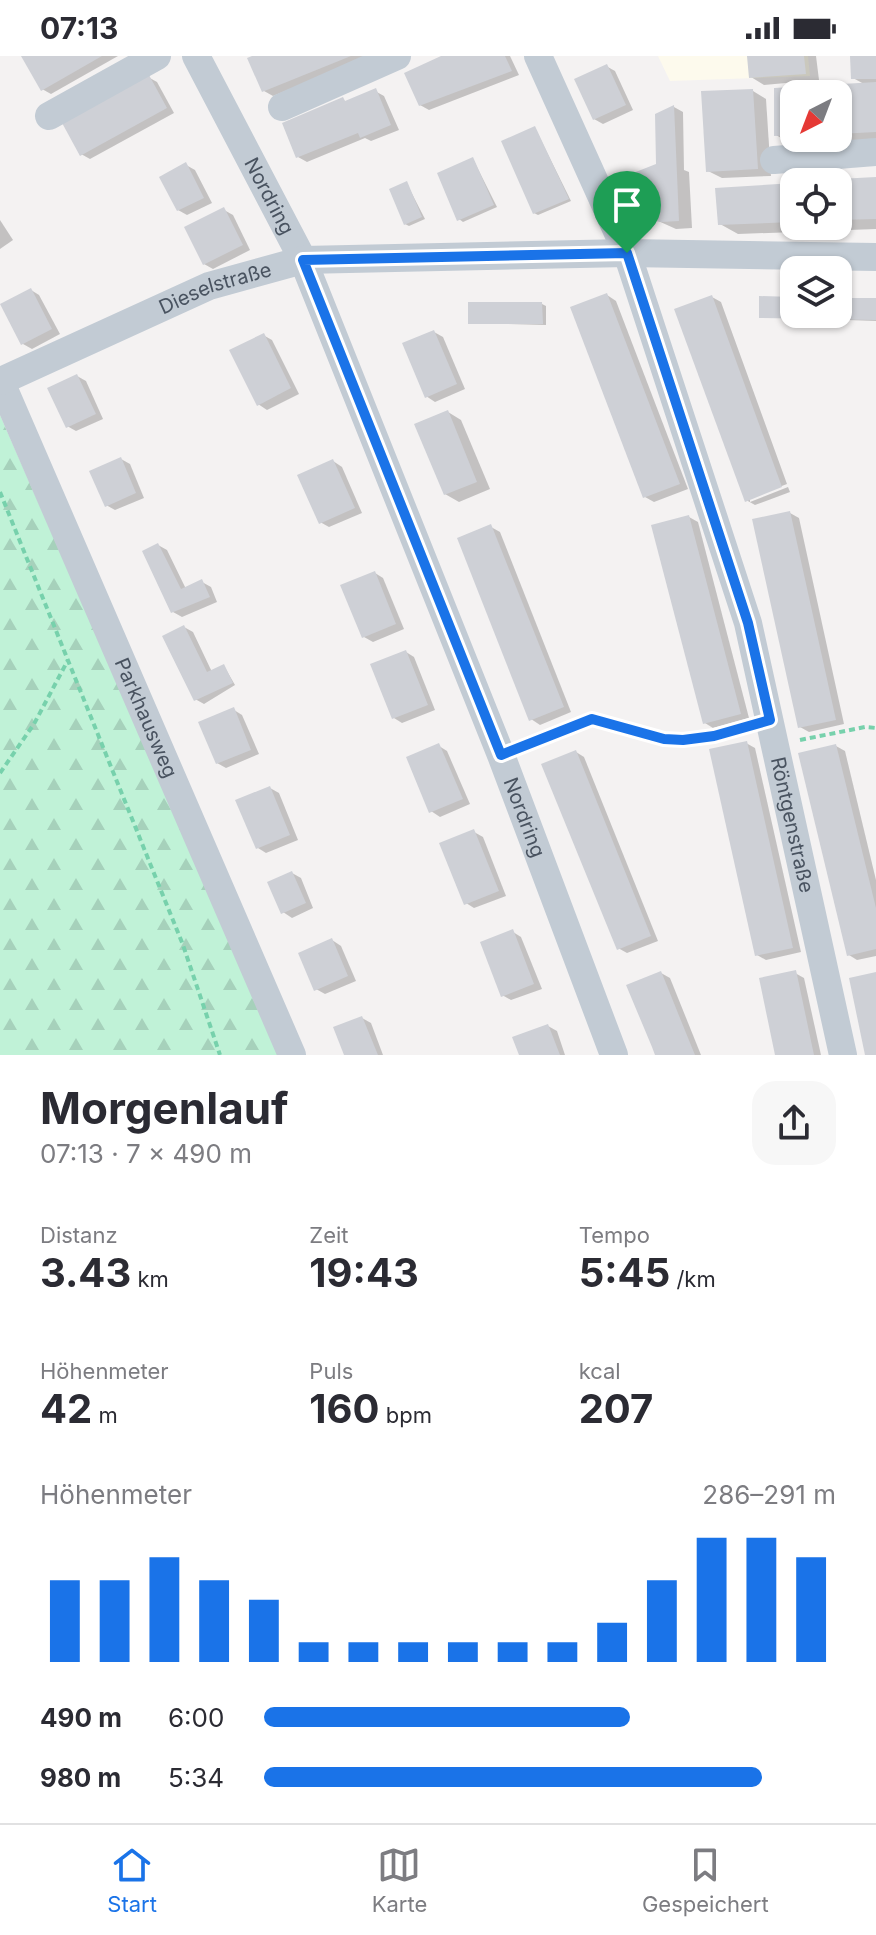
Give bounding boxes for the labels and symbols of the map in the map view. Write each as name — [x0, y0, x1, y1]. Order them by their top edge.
north arrow — [780, 80, 852, 152]
street label: Nordring — [239, 153, 299, 238]
pin — [593, 171, 661, 253]
street label: Dieselstraße — [155, 257, 274, 319]
street label: Parkhausweg — [110, 654, 183, 781]
street label: Röntgenstraße — [766, 755, 819, 895]
street label: Nordring — [499, 774, 550, 860]

